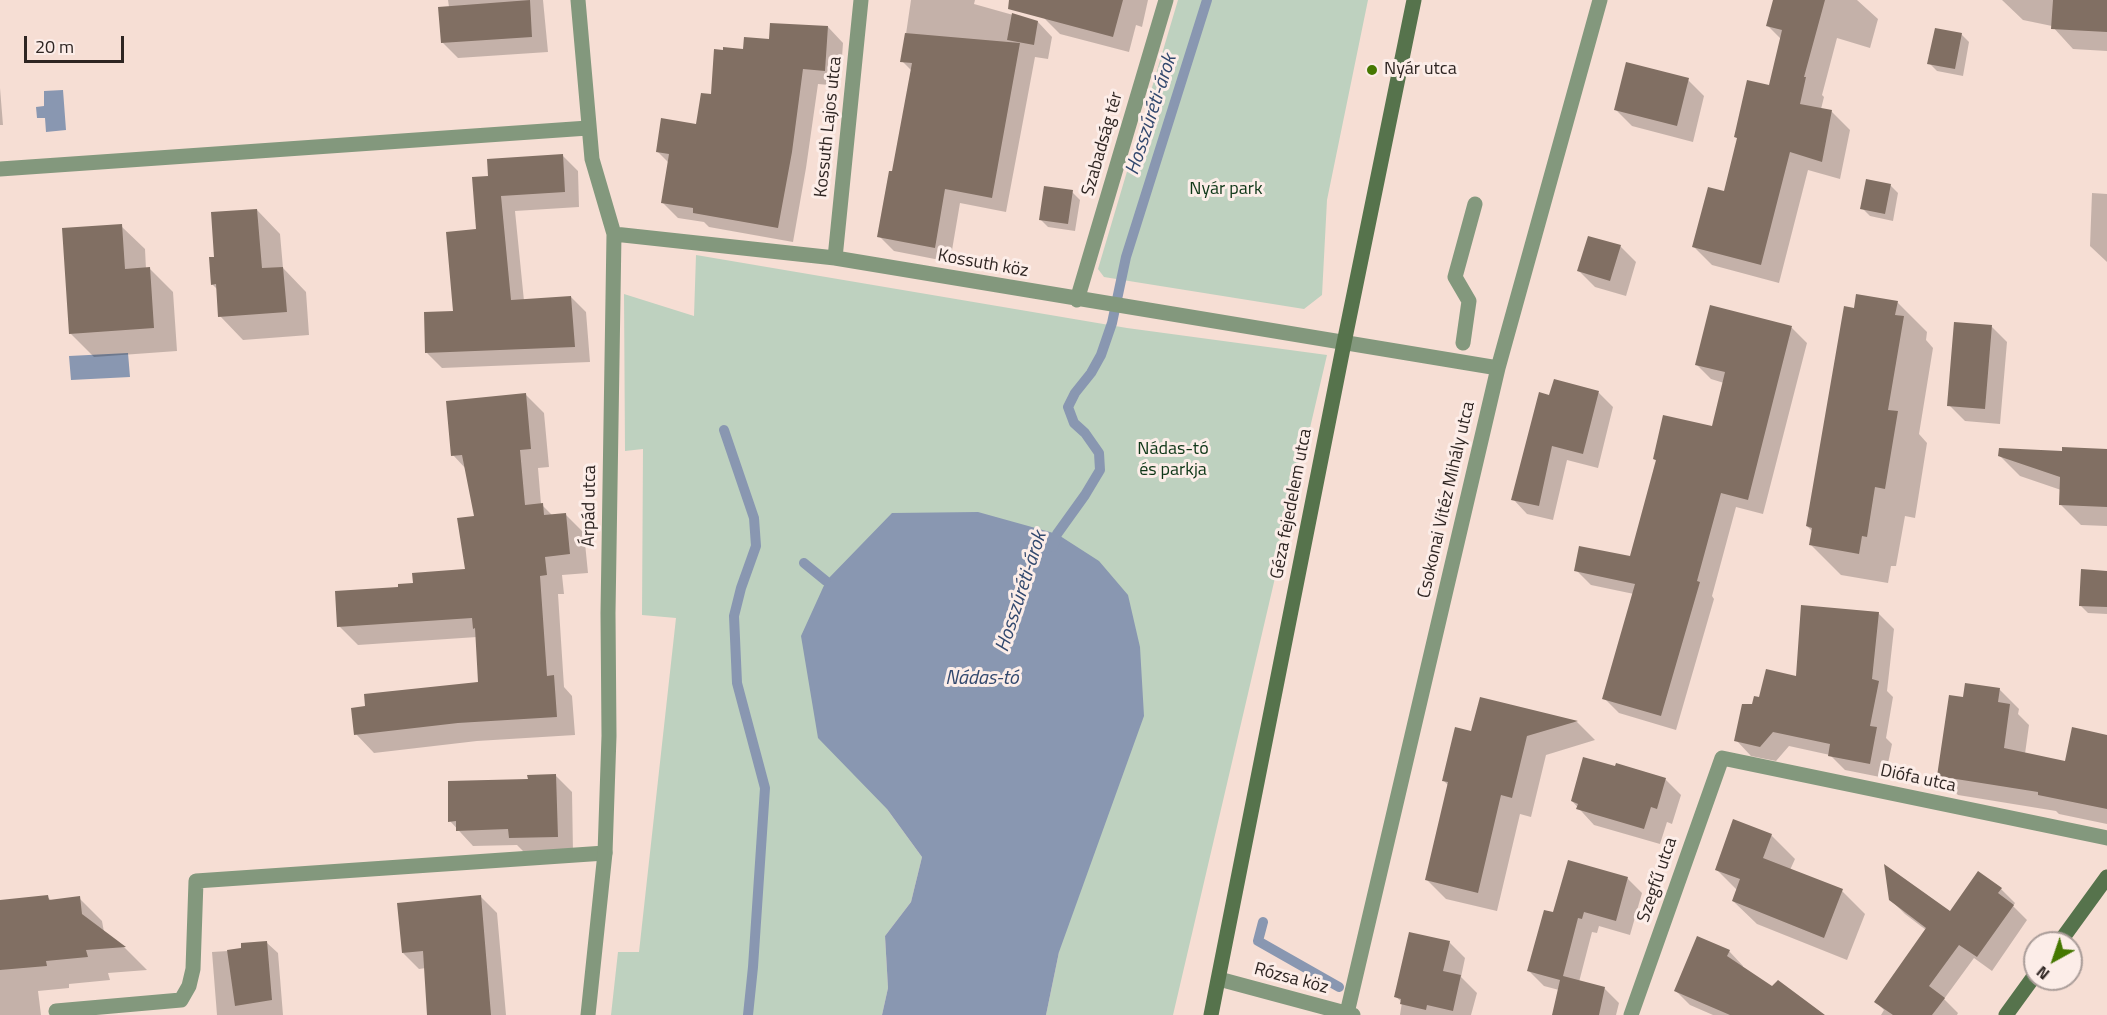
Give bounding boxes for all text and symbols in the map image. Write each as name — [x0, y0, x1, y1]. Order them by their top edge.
scale bar — [27, 24, 128, 62]
text: 20 m — [35, 33, 74, 60]
water label: Hosszúréti-árok — [1121, 52, 1183, 178]
street label: Kossuth Lajos utca — [811, 55, 847, 199]
place label: Nyár utca — [1384, 59, 1457, 81]
marker: Nyár utca — [1365, 63, 1379, 77]
street label: Szabadság tér — [1078, 90, 1128, 198]
park label: Nyár park — [1189, 179, 1263, 201]
street label: Kossuth köz — [936, 245, 1030, 283]
street label: Csokonai Vitéz Mihály utca — [1414, 399, 1480, 601]
street label: Géza fejedelem utca — [1267, 427, 1317, 581]
park label: Nádas-tó és parkja — [1137, 439, 1209, 482]
street label: Árpád utca — [578, 465, 602, 547]
water label: Hosszúréti-árok — [991, 529, 1053, 655]
water label: Nádas-tó — [945, 667, 1019, 691]
street label: Diófa utca — [1878, 760, 1958, 798]
street label: Szegfű utca — [1633, 835, 1683, 925]
north arrow — [2023, 931, 2083, 991]
street label: Rózsa köz — [1252, 959, 1330, 999]
text: N — [2031, 960, 2055, 986]

